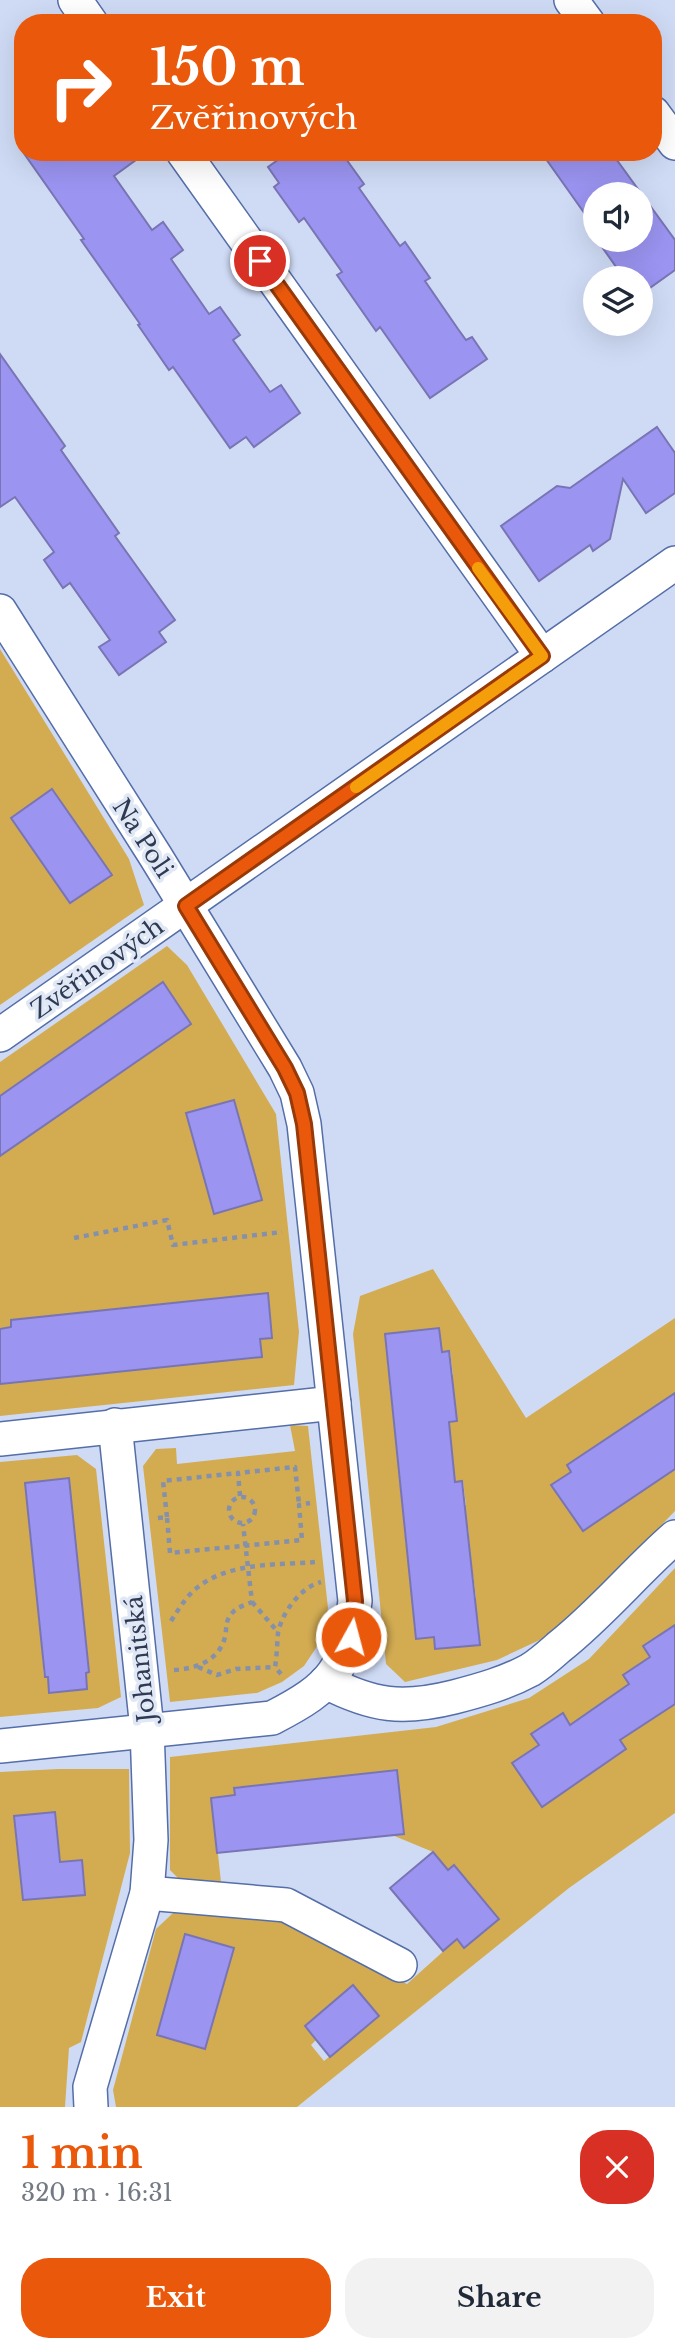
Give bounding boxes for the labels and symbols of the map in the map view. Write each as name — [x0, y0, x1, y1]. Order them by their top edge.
pin — [230, 231, 290, 291]
street label: Na Poli — [107, 793, 179, 883]
street label: Zvěřinových — [25, 911, 169, 1025]
street label: Johanitská — [119, 1594, 161, 1727]
position arrow — [314, 1600, 388, 1674]

